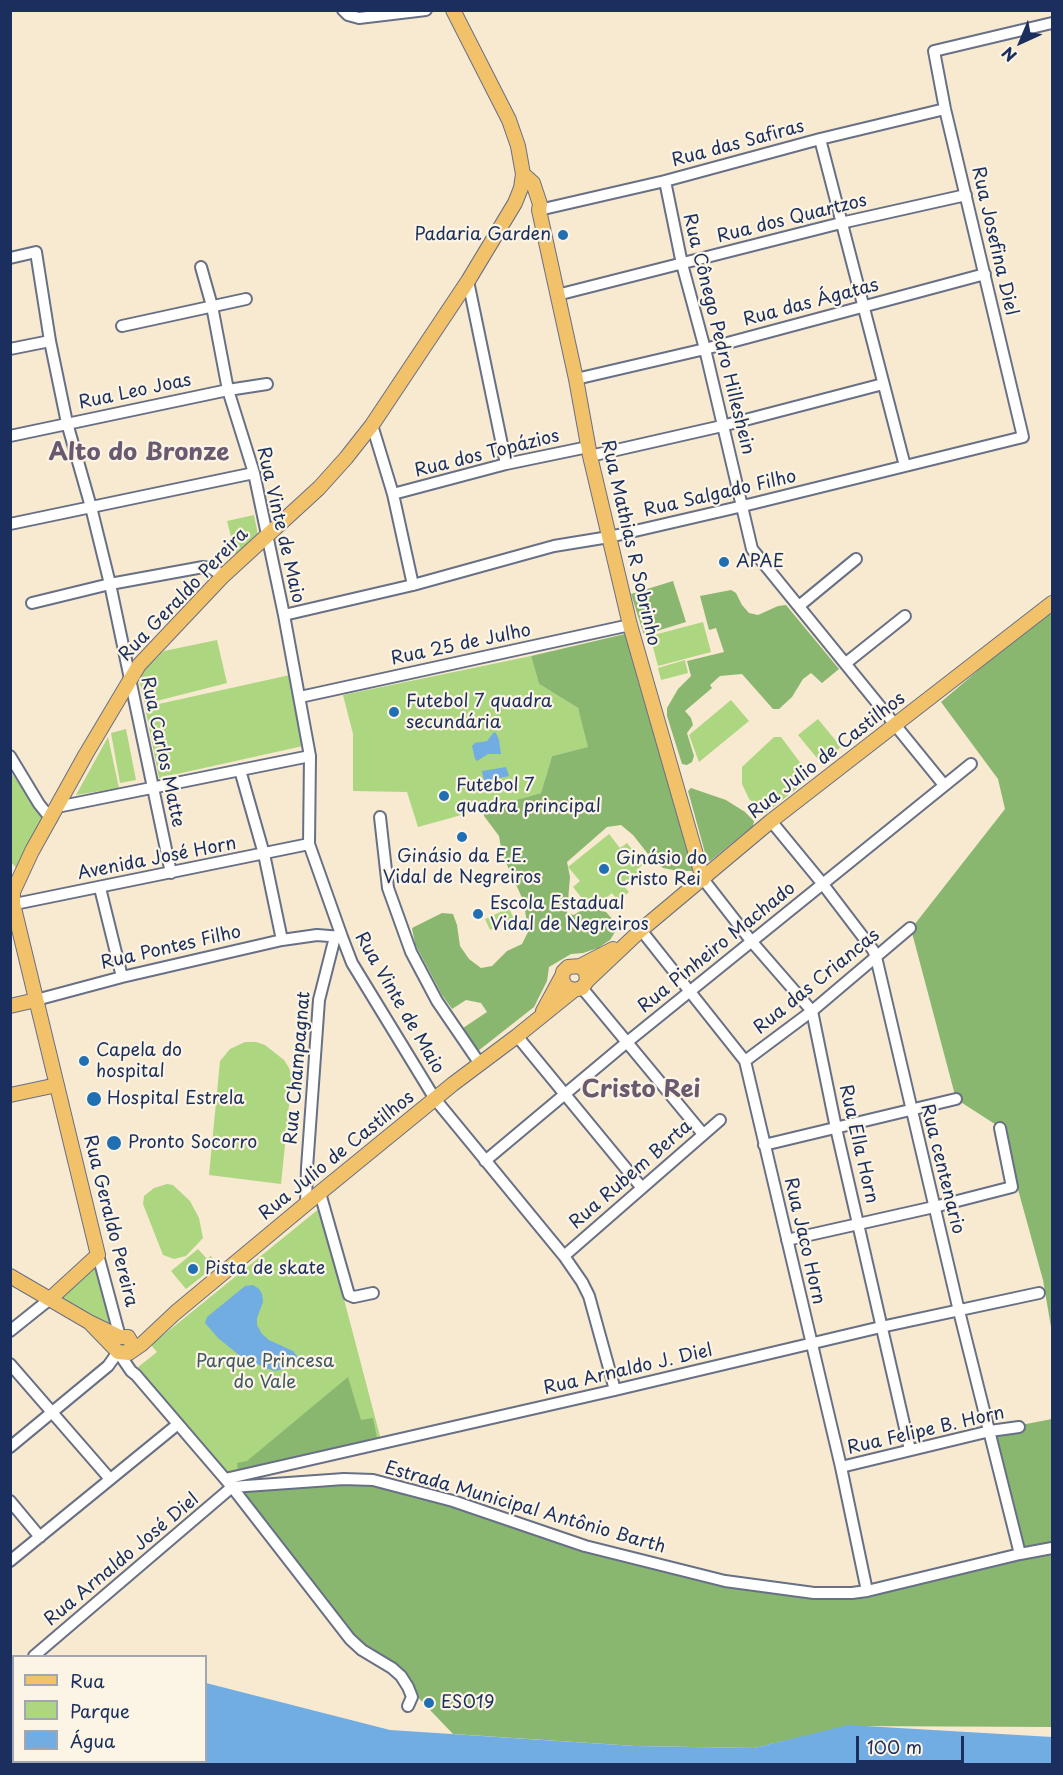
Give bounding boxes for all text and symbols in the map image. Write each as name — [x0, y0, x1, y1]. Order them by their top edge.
north arrow — [991, 12, 1051, 72]
text: N — [996, 42, 1021, 68]
street label: Rua das Safiras — [669, 116, 807, 172]
street label: Rua Josefina Diel — [966, 164, 1022, 318]
street label: Rua dos Quartzos — [715, 190, 869, 248]
street label: Rua Cônego Pedro Hilleshein — [678, 211, 758, 457]
place label: Padaria Garden — [415, 224, 551, 246]
marker: Padaria Garden — [556, 228, 570, 242]
street label: Rua das Ágatas — [741, 275, 881, 331]
street label: Rua Leo Joas — [77, 370, 193, 414]
street label: Rua dos Topázios — [412, 426, 562, 482]
street label: Rua Mathias R Sobrinho — [596, 438, 664, 648]
district label: Alto do Bronze — [49, 439, 229, 467]
street label: Rua Vinte de Maio — [251, 445, 309, 605]
street label: Rua Salgado Filho — [642, 466, 798, 522]
street label: Rua Geraldo Pereira — [115, 524, 253, 666]
place label: APAE — [736, 551, 784, 573]
marker: APAE — [717, 555, 731, 569]
street label: Rua 25 de Julho — [389, 620, 533, 670]
street label: Rua Carlos Matte — [135, 675, 189, 829]
street label: Rua Julio de Castilhos — [744, 688, 910, 824]
place label: Futebol 7 quadra secundária — [406, 691, 552, 734]
marker: Futebol 7 quadra secundária — [387, 705, 401, 719]
place label: Futebol 7 quadra principal — [456, 775, 601, 818]
marker: Futebol 7 quadra principal — [437, 789, 451, 803]
marker: Ginásio da E.E. Vidal de Negreiros — [455, 830, 469, 844]
street label: Avenida José Horn — [76, 833, 238, 885]
place label: Ginásio da E.E. Vidal de Negreiros — [383, 846, 541, 888]
place label: Ginásio do Cristo Rei — [616, 848, 707, 890]
marker: Ginásio do Cristo Rei — [597, 862, 611, 876]
street label: Rua Pinheiro Machado — [634, 878, 800, 1018]
place label: Escola Estadual Vidal de Negreiros — [490, 893, 649, 936]
marker: Escola Estadual Vidal de Negreiros — [471, 907, 485, 921]
street label: Rua Pontes Filho — [99, 921, 243, 975]
street label: Rua das Criancas — [750, 925, 884, 1039]
street label: Rua Vinte de Maio — [350, 928, 448, 1078]
street label: Rua Champagnat — [281, 990, 315, 1146]
place label: Capela do hospital — [96, 1040, 182, 1082]
marker: Capela do hospital — [77, 1054, 91, 1068]
district label: Cristo Rei — [582, 1076, 700, 1104]
street label: Rua Ella Horn — [834, 1082, 882, 1206]
street label: Rua Julio de Castilhos — [255, 1087, 419, 1225]
place label: Hospital Estrela — [107, 1088, 244, 1110]
marker: Hospital Estrela — [85, 1090, 103, 1108]
street label: Rua centenario — [915, 1102, 969, 1236]
street label: Rua Rubem Berta — [565, 1116, 697, 1234]
place label: Pronto Socorro — [128, 1132, 257, 1154]
street label: Rua Geraldo Pereira — [78, 1133, 142, 1309]
marker: Pronto Socorro — [105, 1134, 123, 1152]
street label: Rua Jaco Horn — [779, 1175, 829, 1307]
place label: Pista de skate — [205, 1258, 325, 1280]
marker: Pista de skate — [186, 1262, 200, 1276]
street label: Rua Arnaldo J. Diel — [542, 1340, 714, 1400]
park label: Parque Princesa do Vale — [196, 1351, 334, 1394]
street label: Rua Felipe B. Horn — [845, 1402, 1007, 1460]
street label: Estrada Municipal Antônio Barth — [382, 1458, 668, 1558]
street label: Rua Arnaldo José Diel — [40, 1489, 204, 1631]
legend — [12, 1655, 207, 1763]
text: Rua — [70, 1667, 105, 1694]
place label: ES019 — [441, 1692, 494, 1714]
marker: ES019 — [422, 1696, 436, 1710]
text: Parque — [70, 1697, 130, 1724]
scale bar — [859, 1724, 967, 1762]
text: Água — [70, 1727, 115, 1754]
text: 100 m — [867, 1733, 922, 1760]

